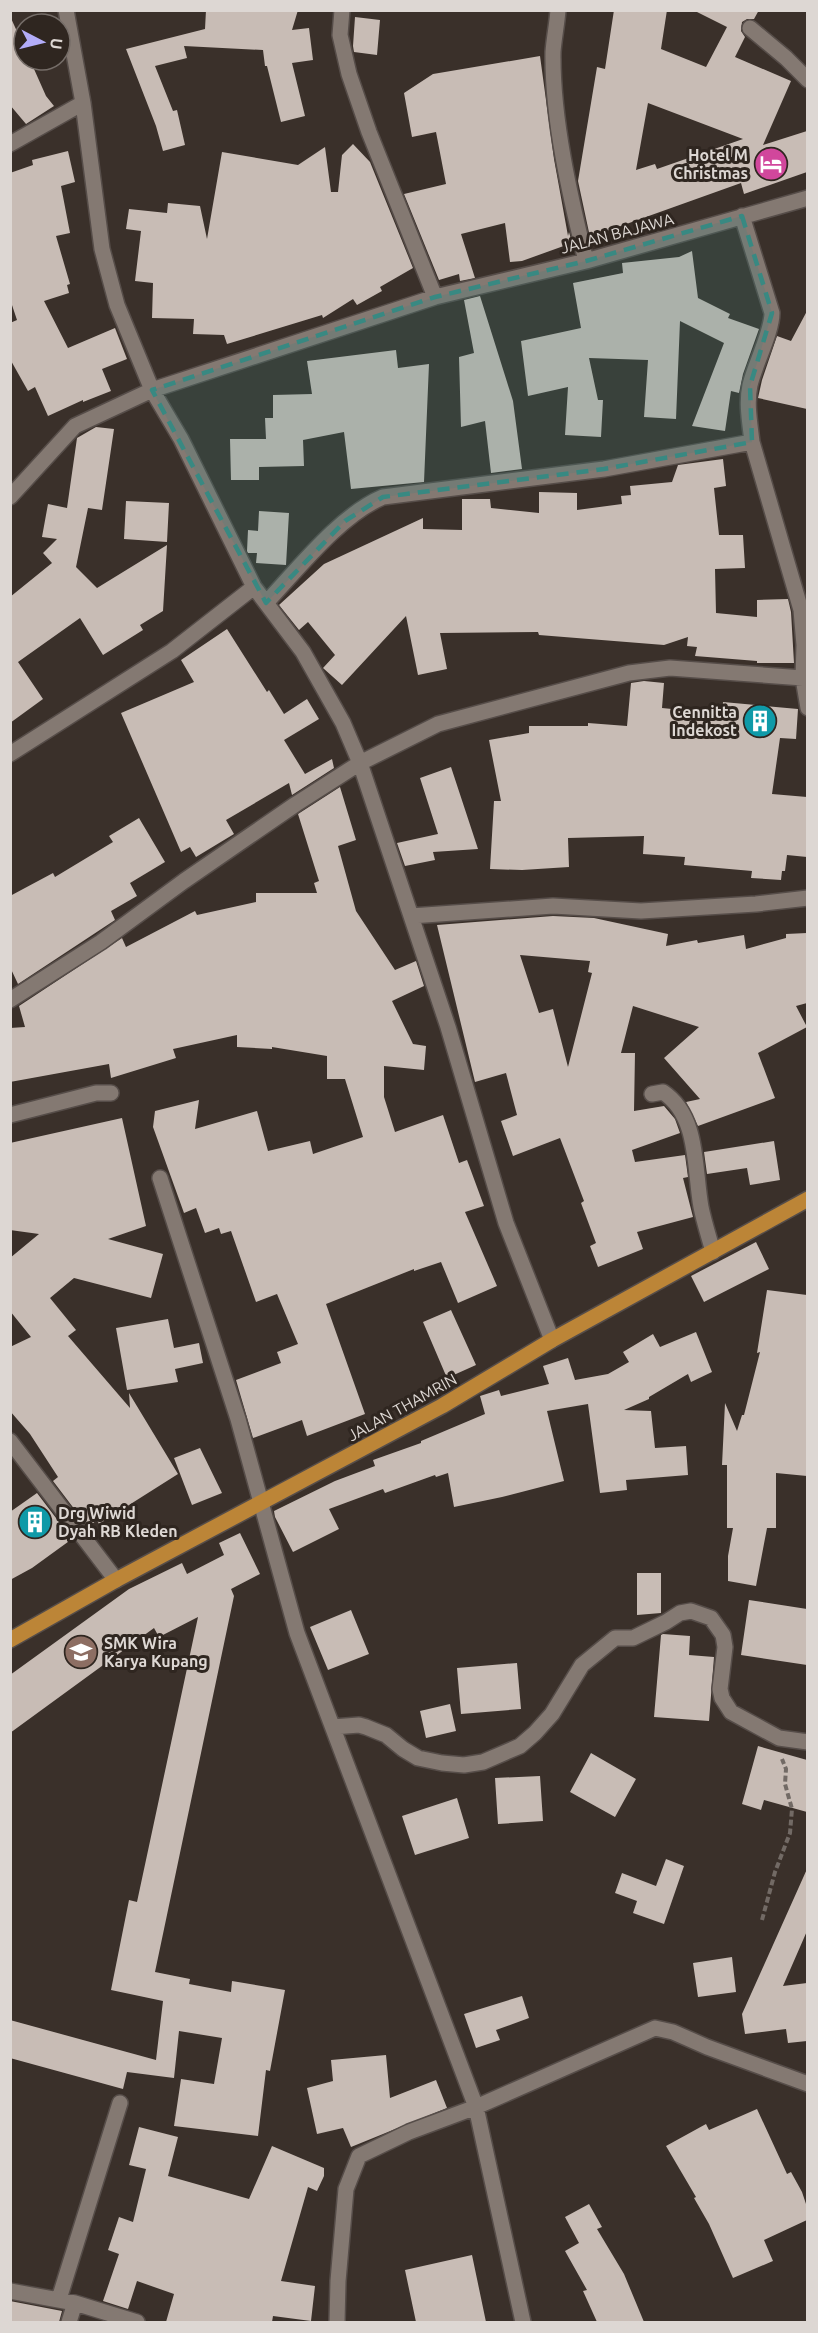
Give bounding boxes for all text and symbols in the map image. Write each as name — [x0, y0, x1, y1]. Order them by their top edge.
north arrow — [12, 12, 72, 72]
text: U — [47, 37, 67, 50]
place label: Hotel M Christmas — [673, 146, 748, 182]
hotel icon: Hotel M Christmas — [753, 146, 789, 182]
street label: JALAN BAJAWA — [558, 209, 676, 257]
place label: Cennitta Indekost — [671, 703, 737, 739]
building icon: Cennitta Indekost — [742, 703, 778, 739]
street label: JALAN THAMRIN — [344, 1370, 460, 1444]
building icon: Drg Wiwid Dyah RB Kleden — [17, 1504, 53, 1540]
place label: Drg Wiwid Dyah RB Kleden — [58, 1504, 178, 1540]
school or university icon: SMK Wira Karya Kupang — [63, 1634, 99, 1670]
place label: SMK Wira Karya Kupang — [104, 1634, 208, 1670]

